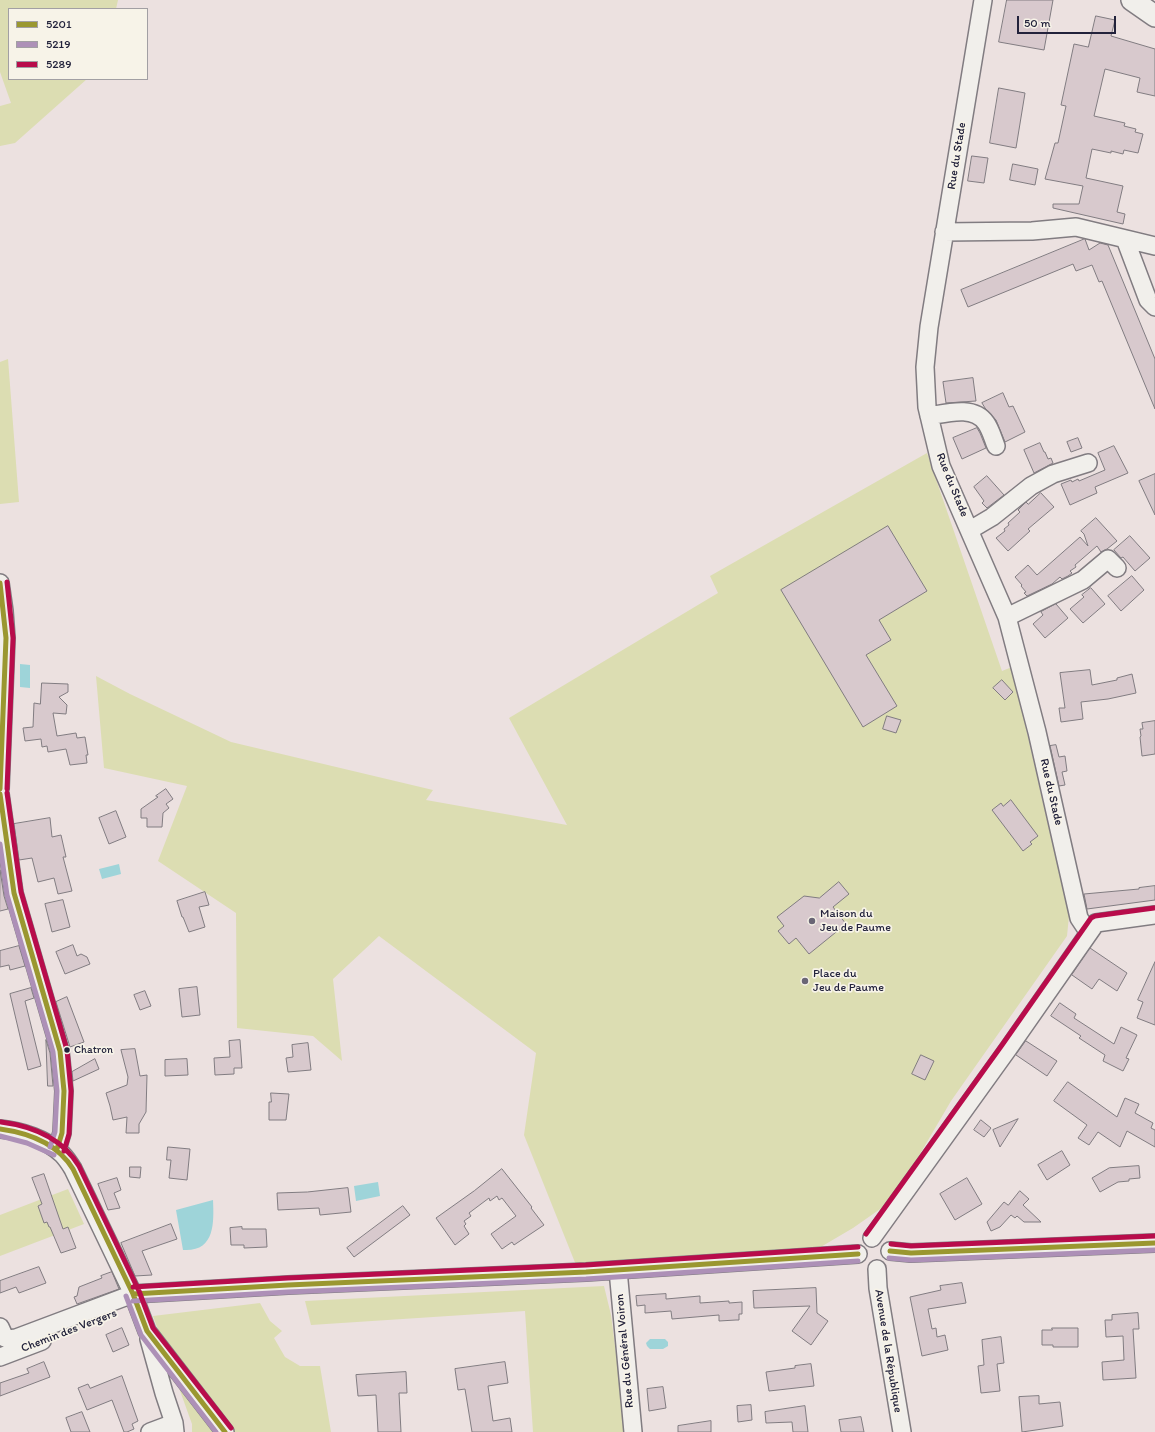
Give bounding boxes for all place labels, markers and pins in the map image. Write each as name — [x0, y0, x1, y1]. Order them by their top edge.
place label: Maison du Jeu de Paume — [820, 907, 891, 935]
marker: Maison du Jeu de Paume — [807, 916, 817, 926]
place label: Place du Jeu de Paume — [813, 967, 884, 995]
marker: Place du Jeu de Paume — [800, 976, 810, 986]
place label: Chatron — [74, 1043, 113, 1057]
marker: Chatron — [62, 1045, 72, 1055]

